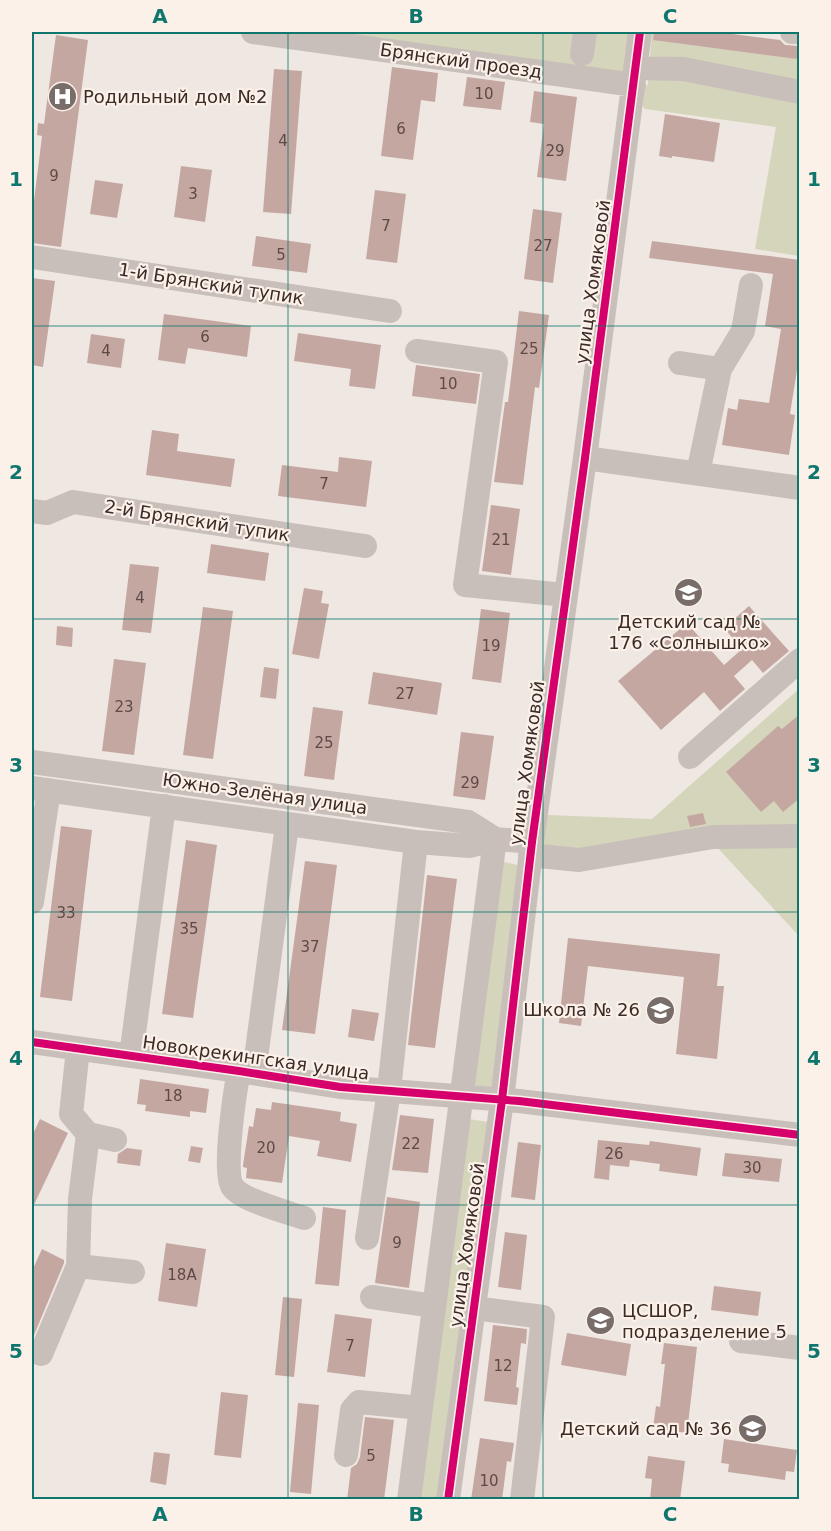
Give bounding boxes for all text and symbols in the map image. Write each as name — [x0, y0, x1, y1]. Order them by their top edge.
text: A — [152, 4, 168, 28]
text: B — [408, 4, 424, 28]
text: C — [663, 4, 677, 28]
street label: Брянский проезд — [379, 39, 544, 82]
hospital icon: Родильный дом №2 — [46, 81, 78, 113]
house number: 10 — [474, 85, 494, 103]
place label: Родильный дом №2 — [83, 86, 267, 107]
house number: 6 — [396, 120, 406, 138]
house number: 4 — [278, 132, 288, 150]
house number: 29 — [545, 142, 565, 160]
text: 1 — [9, 167, 23, 191]
house number: 9 — [49, 167, 59, 185]
text: 1 — [807, 167, 821, 191]
house number: 3 — [188, 185, 198, 203]
street label: улица Хомяковой — [571, 198, 614, 365]
house number: 7 — [381, 217, 391, 235]
house number: 27 — [533, 237, 553, 255]
house number: 5 — [276, 246, 286, 264]
street label: 1-й Брянский тупик — [117, 259, 305, 309]
house number: 6 — [200, 328, 210, 346]
house number: 25 — [519, 340, 539, 358]
house number: 4 — [101, 342, 111, 360]
house number: 10 — [438, 375, 458, 393]
text: 2 — [9, 460, 23, 484]
text: 2 — [807, 460, 821, 484]
house number: 7 — [319, 475, 329, 493]
street label: 2-й Брянский тупик — [103, 496, 291, 546]
house number: 21 — [491, 531, 511, 549]
school or university icon: Детский сад № 176 «Солнышко» — [673, 577, 705, 609]
house number: 4 — [135, 589, 145, 607]
place label: Детский сад № 176 «Солнышко» — [608, 611, 770, 653]
house number: 19 — [481, 637, 501, 655]
street label: улица Хомяковой — [505, 679, 548, 846]
house number: 27 — [395, 685, 415, 703]
house number: 23 — [114, 698, 134, 716]
house number: 25 — [314, 734, 334, 752]
text: 3 — [9, 753, 23, 777]
text: 3 — [807, 753, 821, 777]
street label: Южно-Зелёная улица — [161, 769, 369, 818]
house number: 29 — [460, 774, 480, 792]
house number: 33 — [56, 904, 76, 922]
house number: 35 — [179, 920, 199, 938]
house number: 37 — [300, 938, 320, 956]
school or university icon: Школа № 26 — [645, 994, 677, 1026]
place label: Школа № 26 — [523, 999, 640, 1020]
street label: Новокрекингская улица — [141, 1031, 371, 1084]
text: 4 — [9, 1046, 23, 1070]
text: 4 — [807, 1046, 821, 1070]
house number: 18 — [163, 1087, 183, 1105]
house number: 22 — [401, 1135, 421, 1153]
house number: 20 — [256, 1139, 276, 1157]
house number: 26 — [604, 1145, 624, 1163]
house number: 30 — [742, 1159, 762, 1177]
street label: улица Хомяковой — [445, 1161, 488, 1328]
house number: 9 — [392, 1234, 402, 1252]
house number: 18А — [167, 1266, 197, 1284]
place label: ЦСШОР, подразделение 5 — [622, 1300, 787, 1342]
school or university icon: ЦСШОР, подразделение 5 — [585, 1305, 617, 1337]
house number: 7 — [345, 1337, 355, 1355]
text: 5 — [9, 1339, 23, 1363]
text: 5 — [807, 1339, 821, 1363]
house number: 12 — [493, 1357, 513, 1375]
school or university icon: Детский сад № 36 — [737, 1413, 769, 1445]
place label: Детский сад № 36 — [560, 1418, 732, 1439]
house number: 5 — [366, 1447, 376, 1465]
house number: 10 — [479, 1472, 499, 1490]
text: A — [152, 1502, 168, 1526]
text: B — [408, 1502, 424, 1526]
text: C — [663, 1502, 677, 1526]

